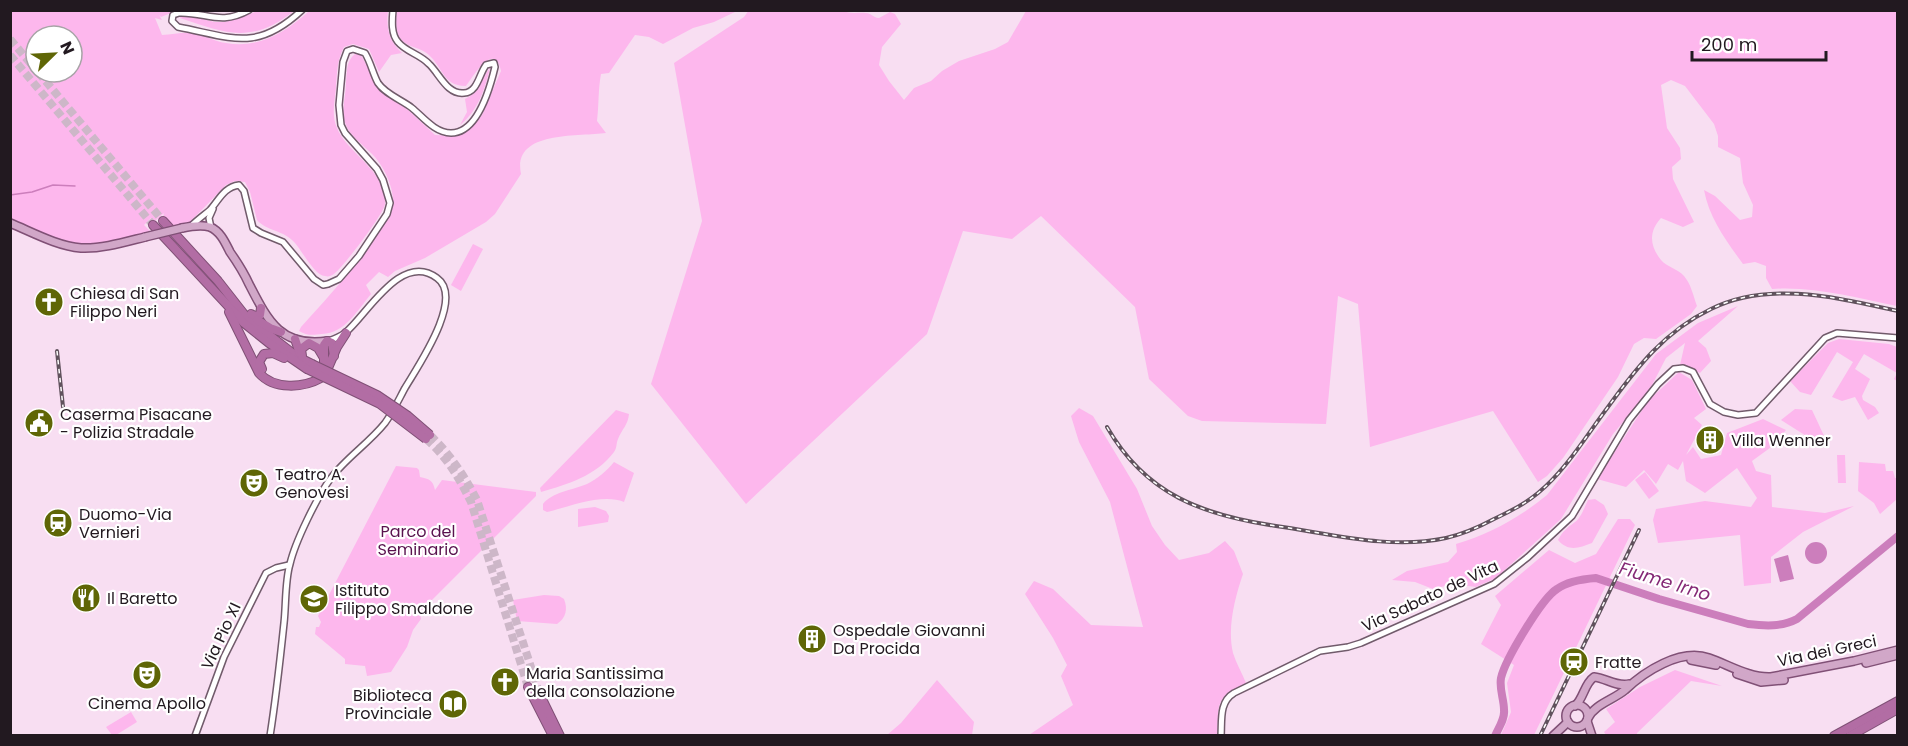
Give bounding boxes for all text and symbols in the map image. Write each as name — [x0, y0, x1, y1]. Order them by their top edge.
north arrow — [24, 24, 84, 84]
scale bar — [1692, 24, 1826, 62]
text: 200 m — [1701, 32, 1757, 57]
text: N — [54, 38, 80, 58]
place label: Chiesa di San Filippo Neri — [70, 282, 179, 323]
church icon: Chiesa di San Filippo Neri — [33, 286, 65, 318]
place label: Caserma Pisacane - Polizia Stradale — [60, 403, 212, 444]
public building icon: Caserma Pisacane - Polizia Stradale — [23, 407, 55, 439]
building icon: Villa Wenner — [1694, 424, 1726, 456]
place label: Villa Wenner — [1731, 429, 1831, 452]
place label: Teatro A. Genovesi — [275, 463, 349, 504]
theatre icon: Teatro A. Genovesi — [238, 467, 270, 499]
place label: Duomo-Via Vernieri — [79, 503, 172, 544]
station icon: Duomo-Via Vernieri — [42, 507, 74, 539]
park label: Parco del Seminario — [378, 520, 458, 561]
street label: Via Sabato de Vita — [1358, 554, 1502, 638]
water label: Fiume Irno — [1616, 555, 1714, 607]
place label: Istituto Filippo Smaldone — [335, 579, 473, 620]
restaurant icon: Il Baretto — [70, 582, 102, 614]
school or university icon: Istituto Filippo Smaldone — [298, 583, 330, 615]
place label: Il Baretto — [107, 587, 178, 610]
street label: Via Pio XI — [195, 599, 247, 673]
place label: Ospedale Giovanni Da Procida — [833, 619, 985, 660]
building icon: Ospedale Giovanni Da Procida — [796, 623, 828, 655]
street label: Via dei Greci — [1775, 629, 1879, 673]
station icon: Fratte — [1558, 646, 1590, 678]
place label: Fratte — [1595, 651, 1641, 674]
theatre icon: Cinema Apollo — [131, 659, 163, 691]
place label: Maria Santissima della consolazione — [526, 662, 675, 703]
church icon: Maria Santissima della consolazione — [489, 666, 521, 698]
place label: Biblioteca Provinciale — [345, 684, 432, 725]
library icon: Biblioteca Provinciale — [437, 688, 469, 720]
place label: Cinema Apollo — [88, 692, 206, 715]

